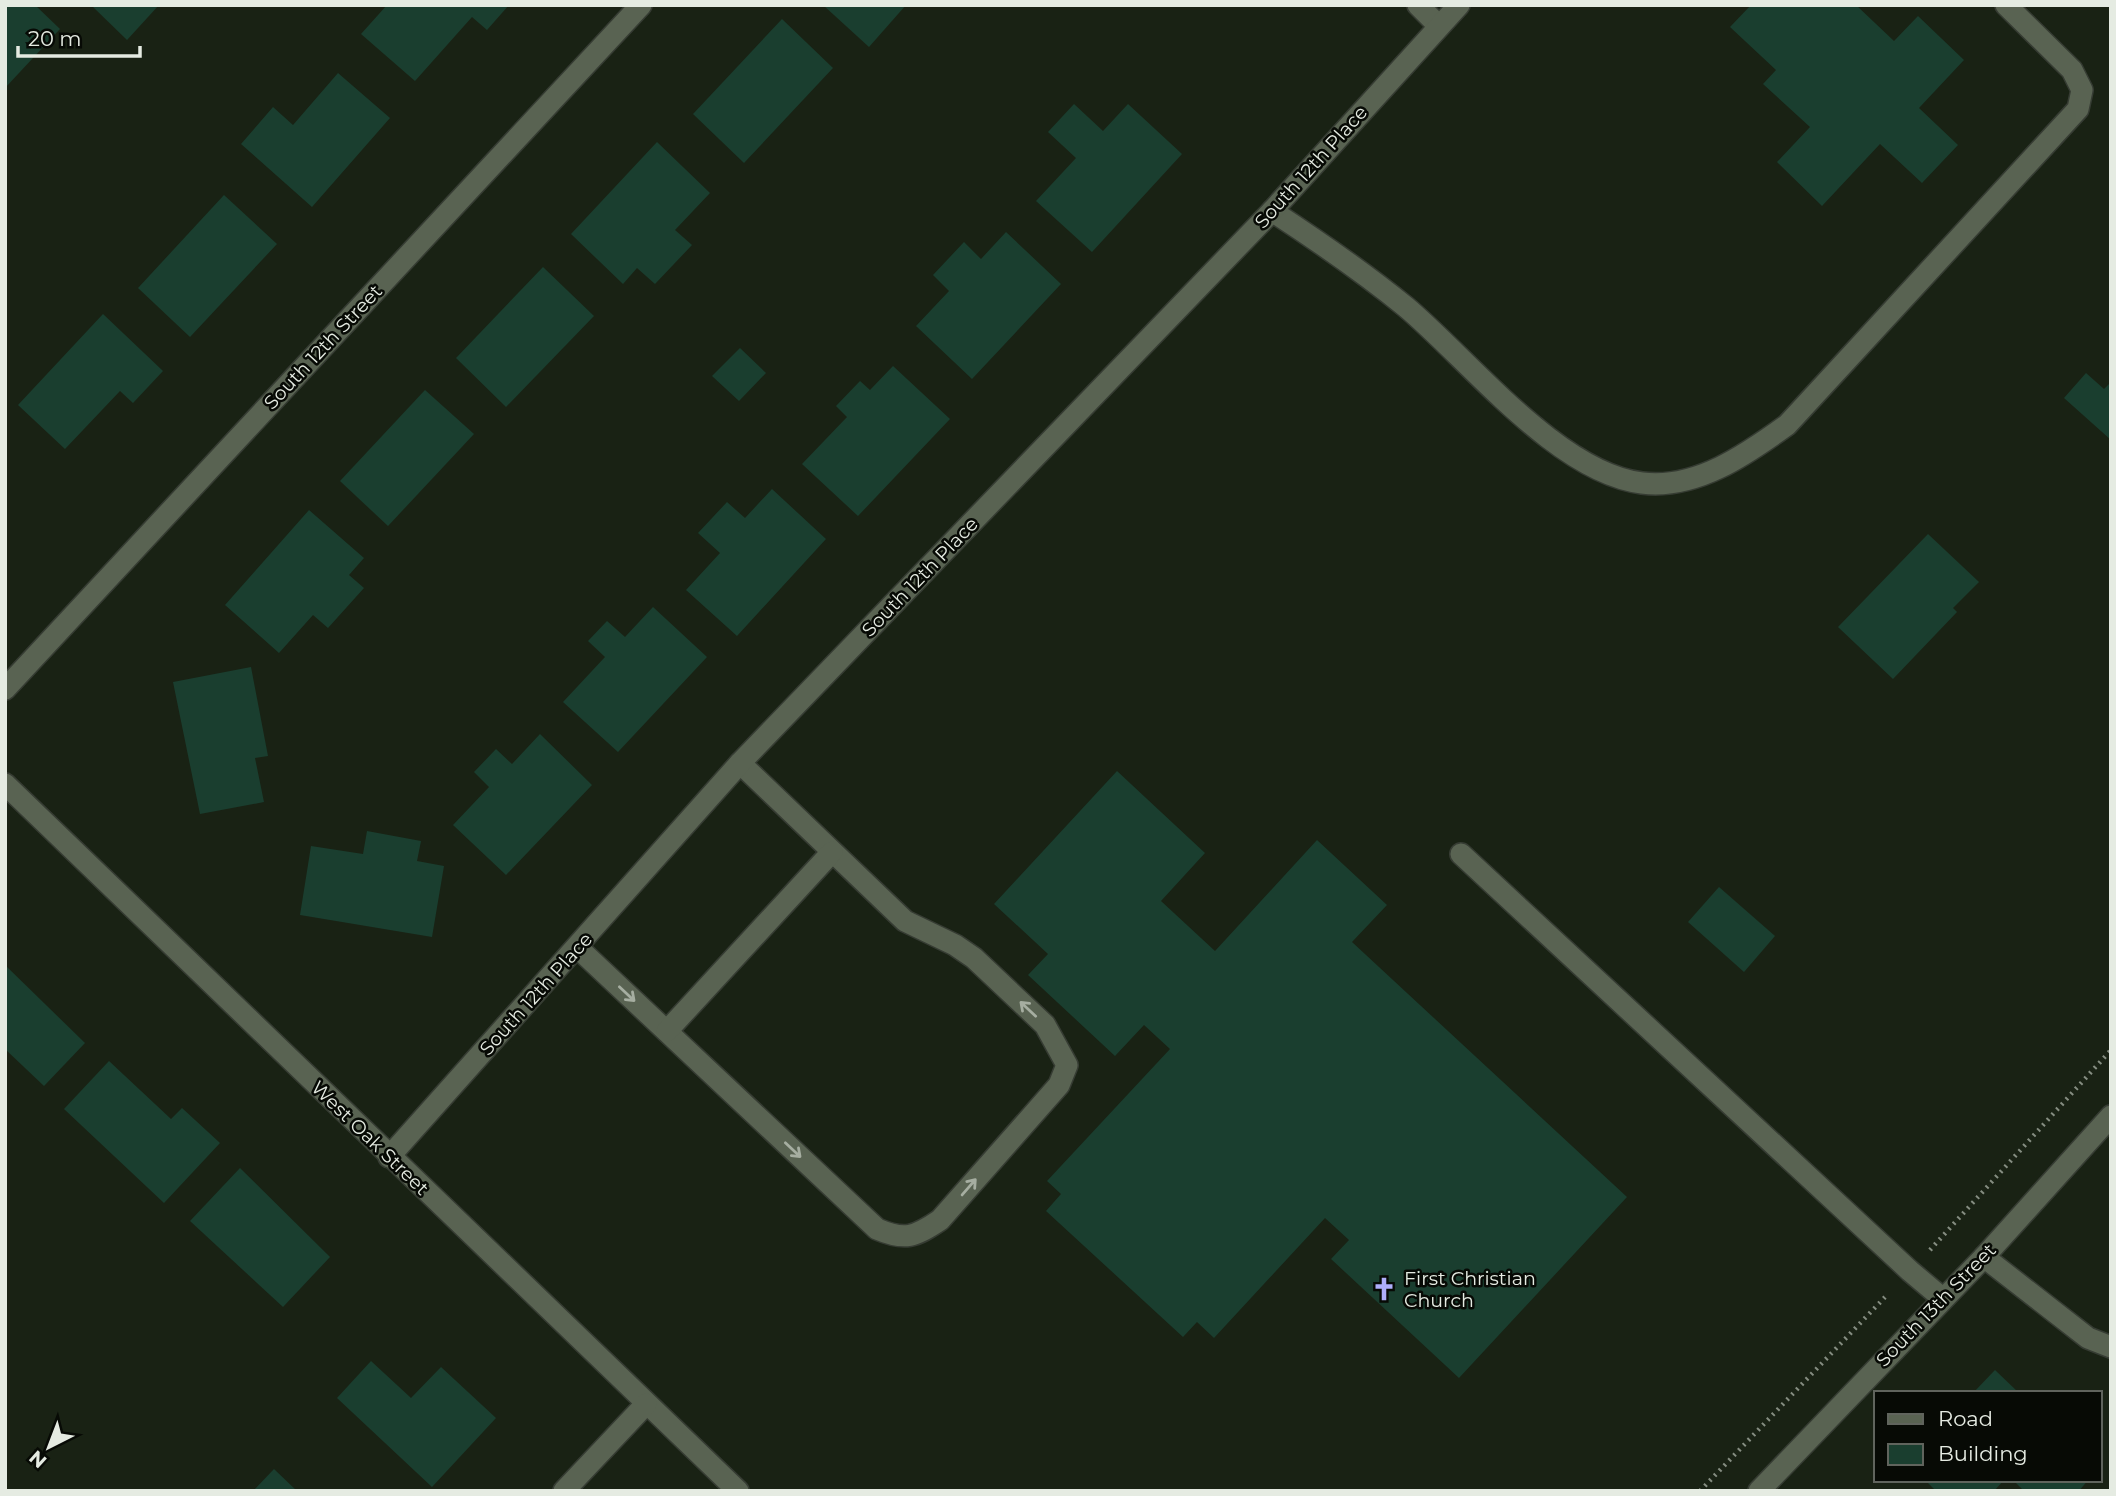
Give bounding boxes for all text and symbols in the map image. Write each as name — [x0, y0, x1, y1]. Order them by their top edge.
scale bar — [18, 14, 140, 58]
text: 20 m — [28, 26, 82, 51]
street label: South 12th Place — [1250, 101, 1372, 233]
street label: South 12th Street — [259, 280, 387, 414]
street label: South 12th Place — [857, 513, 983, 641]
street label: South 12th Place — [475, 928, 597, 1060]
one-way arrow — [618, 986, 635, 1003]
one-way arrow — [1020, 1000, 1037, 1017]
street label: West Oak Street — [306, 1076, 434, 1200]
one-way arrow — [784, 1141, 802, 1158]
one-way arrow — [960, 1179, 976, 1197]
street label: South 13th Street — [1871, 1238, 2001, 1371]
place label: First Christian Church — [1404, 1267, 1536, 1312]
church icon: First Christian Church — [1370, 1275, 1398, 1303]
legend — [1874, 1391, 2102, 1482]
text: Road — [1938, 1406, 1993, 1431]
north arrow — [14, 1412, 84, 1482]
text: Building — [1938, 1441, 2028, 1466]
text: N — [25, 1446, 51, 1473]

